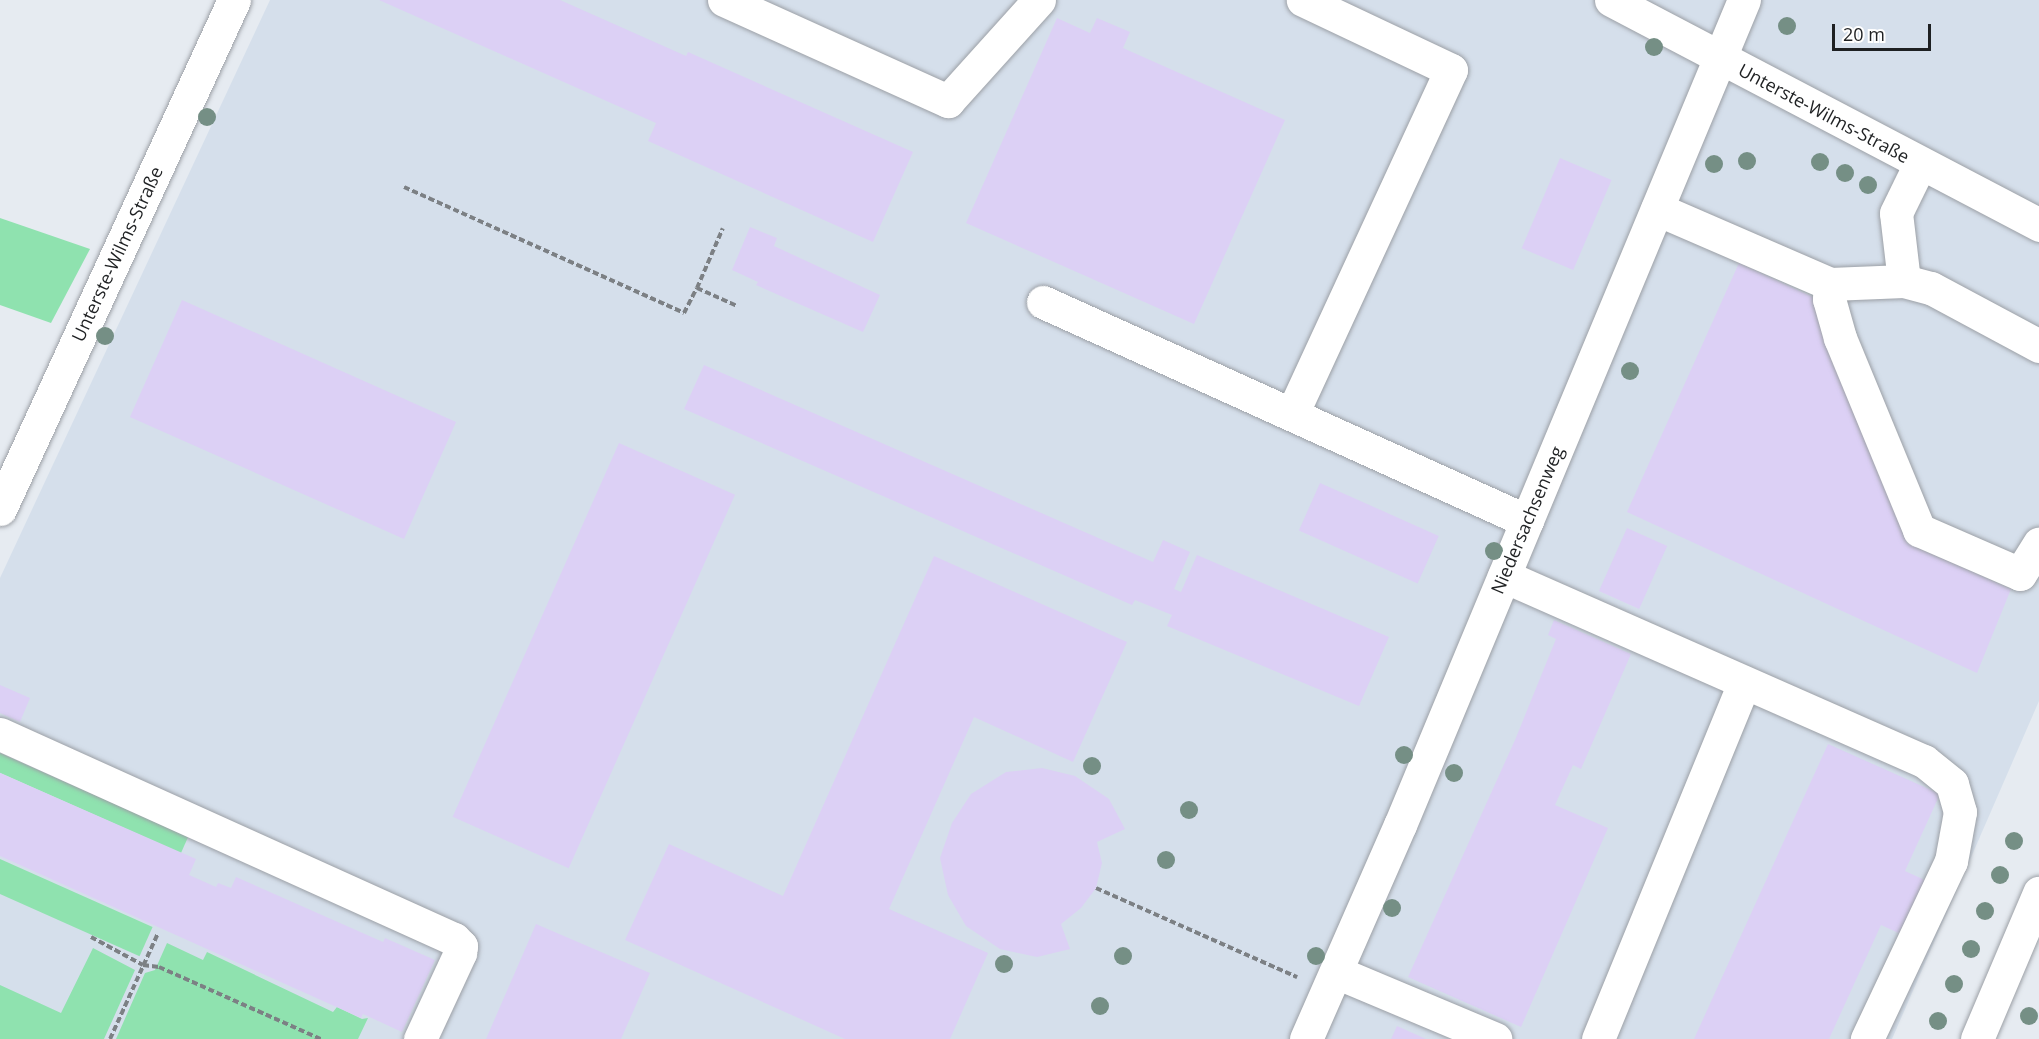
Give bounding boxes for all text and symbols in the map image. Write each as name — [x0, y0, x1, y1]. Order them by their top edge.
scale bar — [1835, 12, 1934, 50]
text: 20 m — [1843, 22, 1885, 46]
street label: Unterste-Wilms-Straße — [1735, 59, 1913, 167]
street label: Unterste-Wilms-Straße — [67, 163, 167, 345]
street label: Niedersachsenweg — [1486, 443, 1568, 597]

